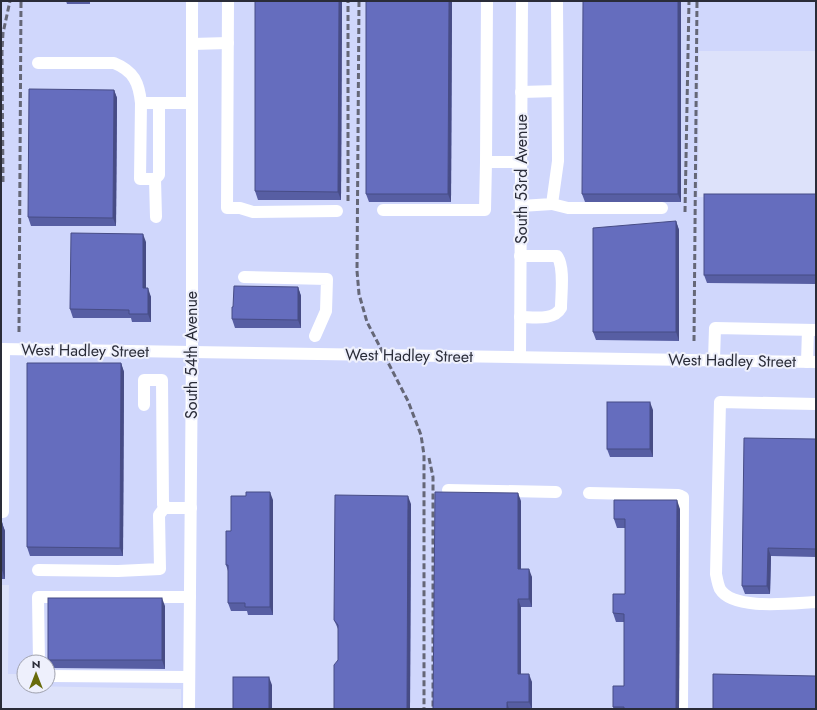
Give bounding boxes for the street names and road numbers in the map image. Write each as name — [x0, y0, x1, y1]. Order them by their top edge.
street label: South 53rd Avenue — [510, 114, 533, 244]
street label: South 54th Avenue — [180, 291, 203, 419]
street label: West Hadley Street — [21, 338, 149, 363]
street label: West Hadley Street — [345, 343, 473, 368]
street label: West Hadley Street — [668, 348, 796, 373]

